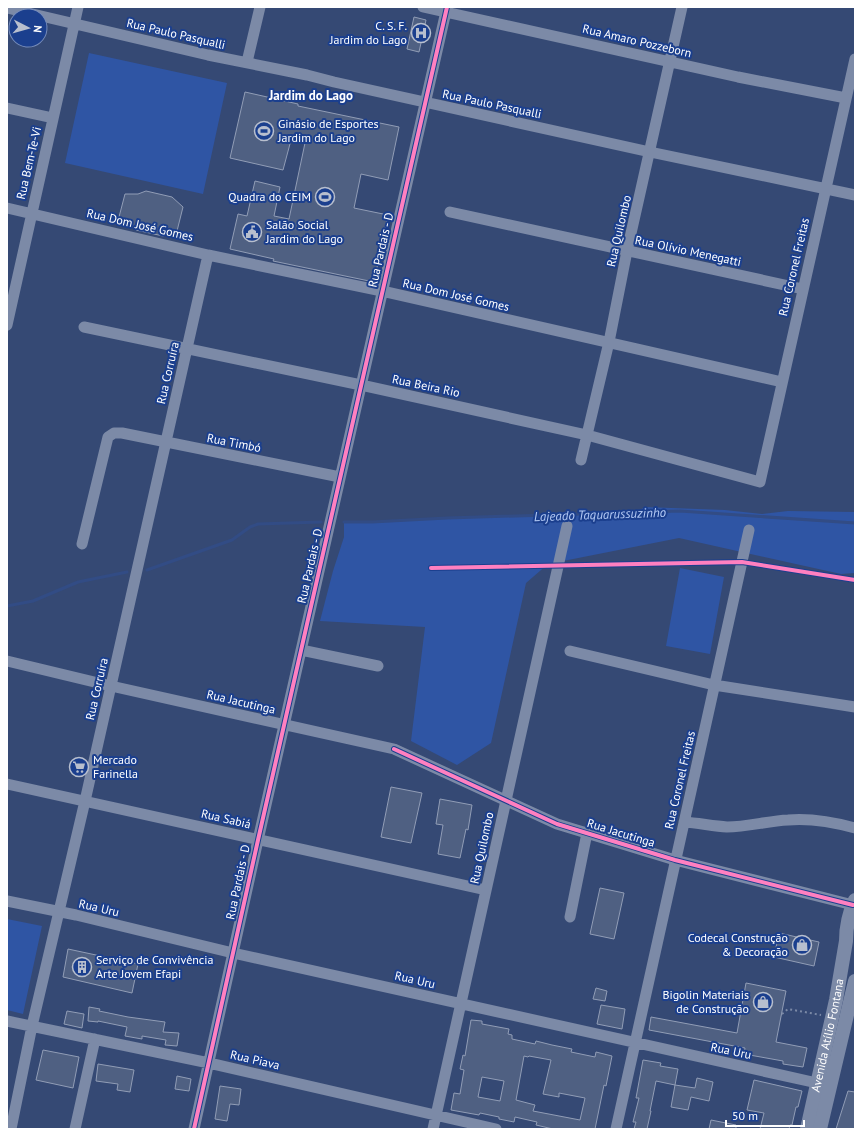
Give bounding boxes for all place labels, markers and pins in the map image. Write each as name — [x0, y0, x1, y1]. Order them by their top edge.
place label: C. S. F. Jardim do Lago — [329, 18, 407, 47]
hospital icon: C. S. F. Jardim do Lago — [410, 22, 432, 44]
place label: Ginásio de Esportes Jardim do Lago — [277, 116, 379, 145]
sports icon: Ginásio de Esportes Jardim do Lago — [253, 120, 275, 142]
sports icon: Quadra do CEIM — [314, 186, 336, 208]
place label: Quadra do CEIM — [228, 189, 311, 204]
place label: Salão Social Jardim do Lago — [265, 217, 343, 246]
public building icon: Salão Social Jardim do Lago — [241, 221, 263, 243]
place label: Mercado Farinella — [93, 752, 138, 781]
supermarket icon: Mercado Farinella — [68, 756, 90, 778]
place label: Codecal Construção & Decoração — [688, 930, 788, 959]
shop icon: Codecal Construção & Decoração — [791, 934, 813, 956]
place label: Serviço de Convivência Arte Jovem Efapi — [96, 952, 213, 981]
building icon: Serviço de Convivência Arte Jovem Efapi — [71, 956, 93, 978]
place label: Bigolin Materiais de Construção — [662, 987, 749, 1016]
shop icon: Bigolin Materiais de Construção — [752, 991, 774, 1013]

